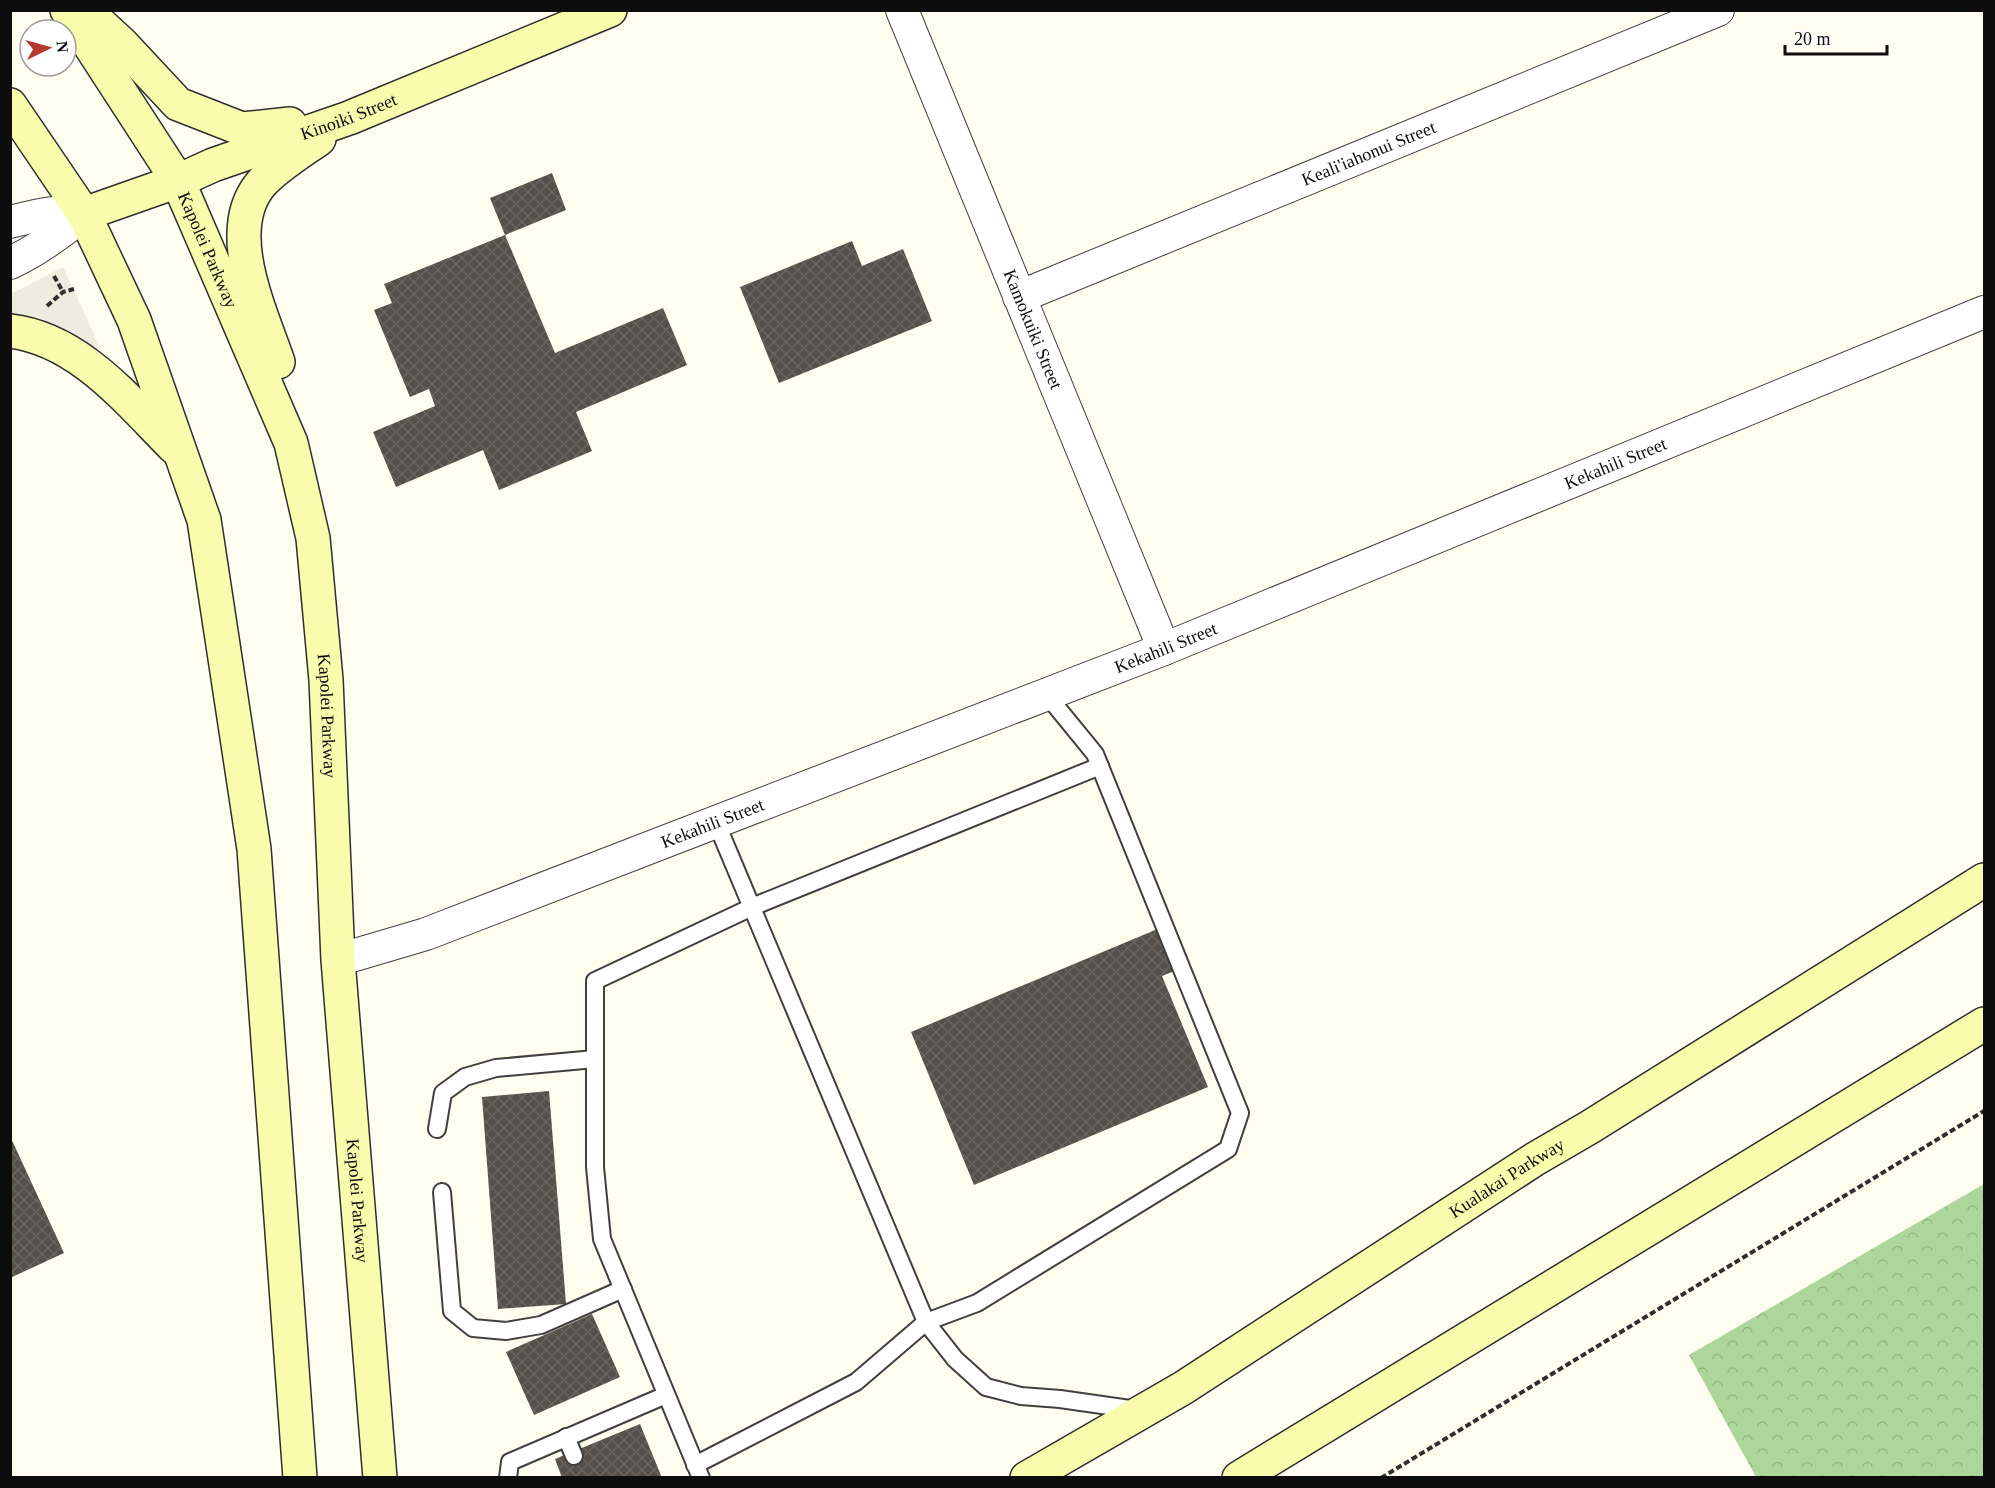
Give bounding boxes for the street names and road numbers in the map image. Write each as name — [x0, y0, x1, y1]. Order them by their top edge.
street label: Kinoiki Street — [298, 89, 400, 144]
street label: Keali'iahonui Street — [1299, 117, 1439, 190]
street label: Kapolei Parkway — [174, 189, 242, 311]
street label: Kamokuiki Street — [999, 266, 1066, 392]
street label: Kekahili Street — [1561, 434, 1670, 493]
street label: Kekahili Street — [1112, 618, 1220, 677]
street label: Kapolei Parkway — [314, 653, 340, 778]
street label: Kekahili Street — [658, 794, 767, 852]
street label: Kualakai Parkway — [1445, 1134, 1568, 1222]
street label: Kapolei Parkway — [343, 1138, 373, 1264]

